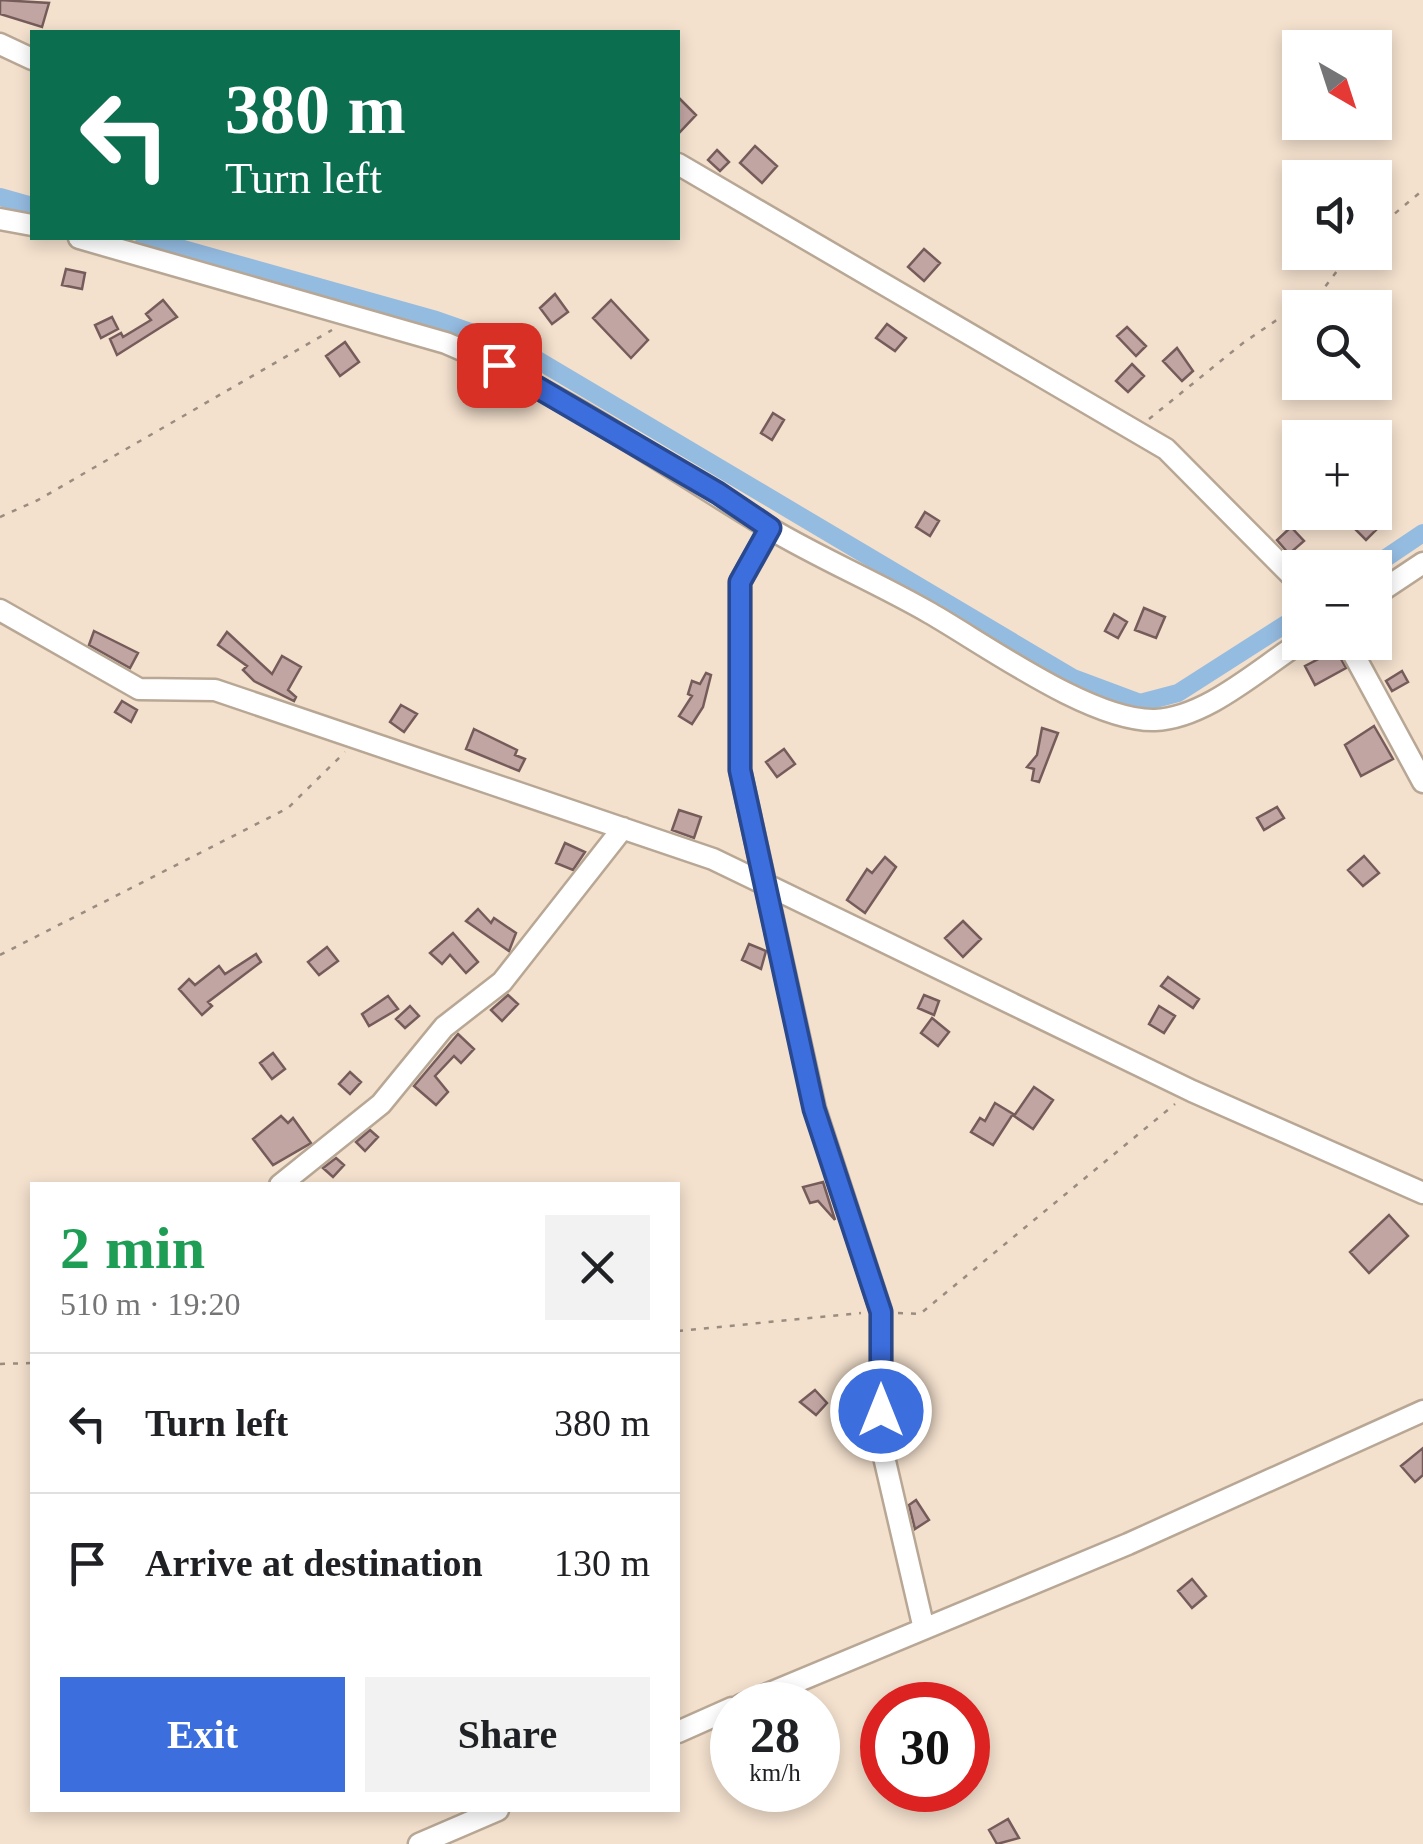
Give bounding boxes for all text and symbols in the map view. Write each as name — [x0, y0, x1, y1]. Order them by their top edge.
north arrow — [1282, 30, 1392, 140]
map controls — [1282, 30, 1392, 660]
icon: left — [60, 70, 190, 200]
text: 380 m — [225, 71, 406, 148]
text: Turn left — [225, 153, 382, 203]
button: sound — [1282, 160, 1392, 270]
button: search — [1282, 290, 1392, 400]
pin — [457, 323, 542, 408]
icon: arrive — [472, 338, 527, 393]
button: + — [1282, 420, 1392, 530]
button: − — [1282, 550, 1392, 660]
text: 2 min — [60, 1215, 205, 1281]
button: close — [545, 1215, 650, 1320]
text: 510 m · 19:20 — [60, 1286, 240, 1322]
position arrow — [829, 1359, 933, 1463]
icon: left — [60, 1396, 115, 1451]
text: Turn left — [145, 1402, 288, 1444]
text: 380 m — [554, 1402, 650, 1444]
icon: arrive — [60, 1536, 115, 1591]
text: Arrive at destination — [145, 1542, 483, 1584]
text: 130 m — [554, 1542, 650, 1584]
button: Exit — [60, 1677, 345, 1792]
button: Share — [365, 1677, 650, 1792]
speed limit sign: 30 — [860, 1682, 990, 1812]
text: 28 — [750, 1707, 800, 1763]
text: km/h — [749, 1759, 801, 1786]

